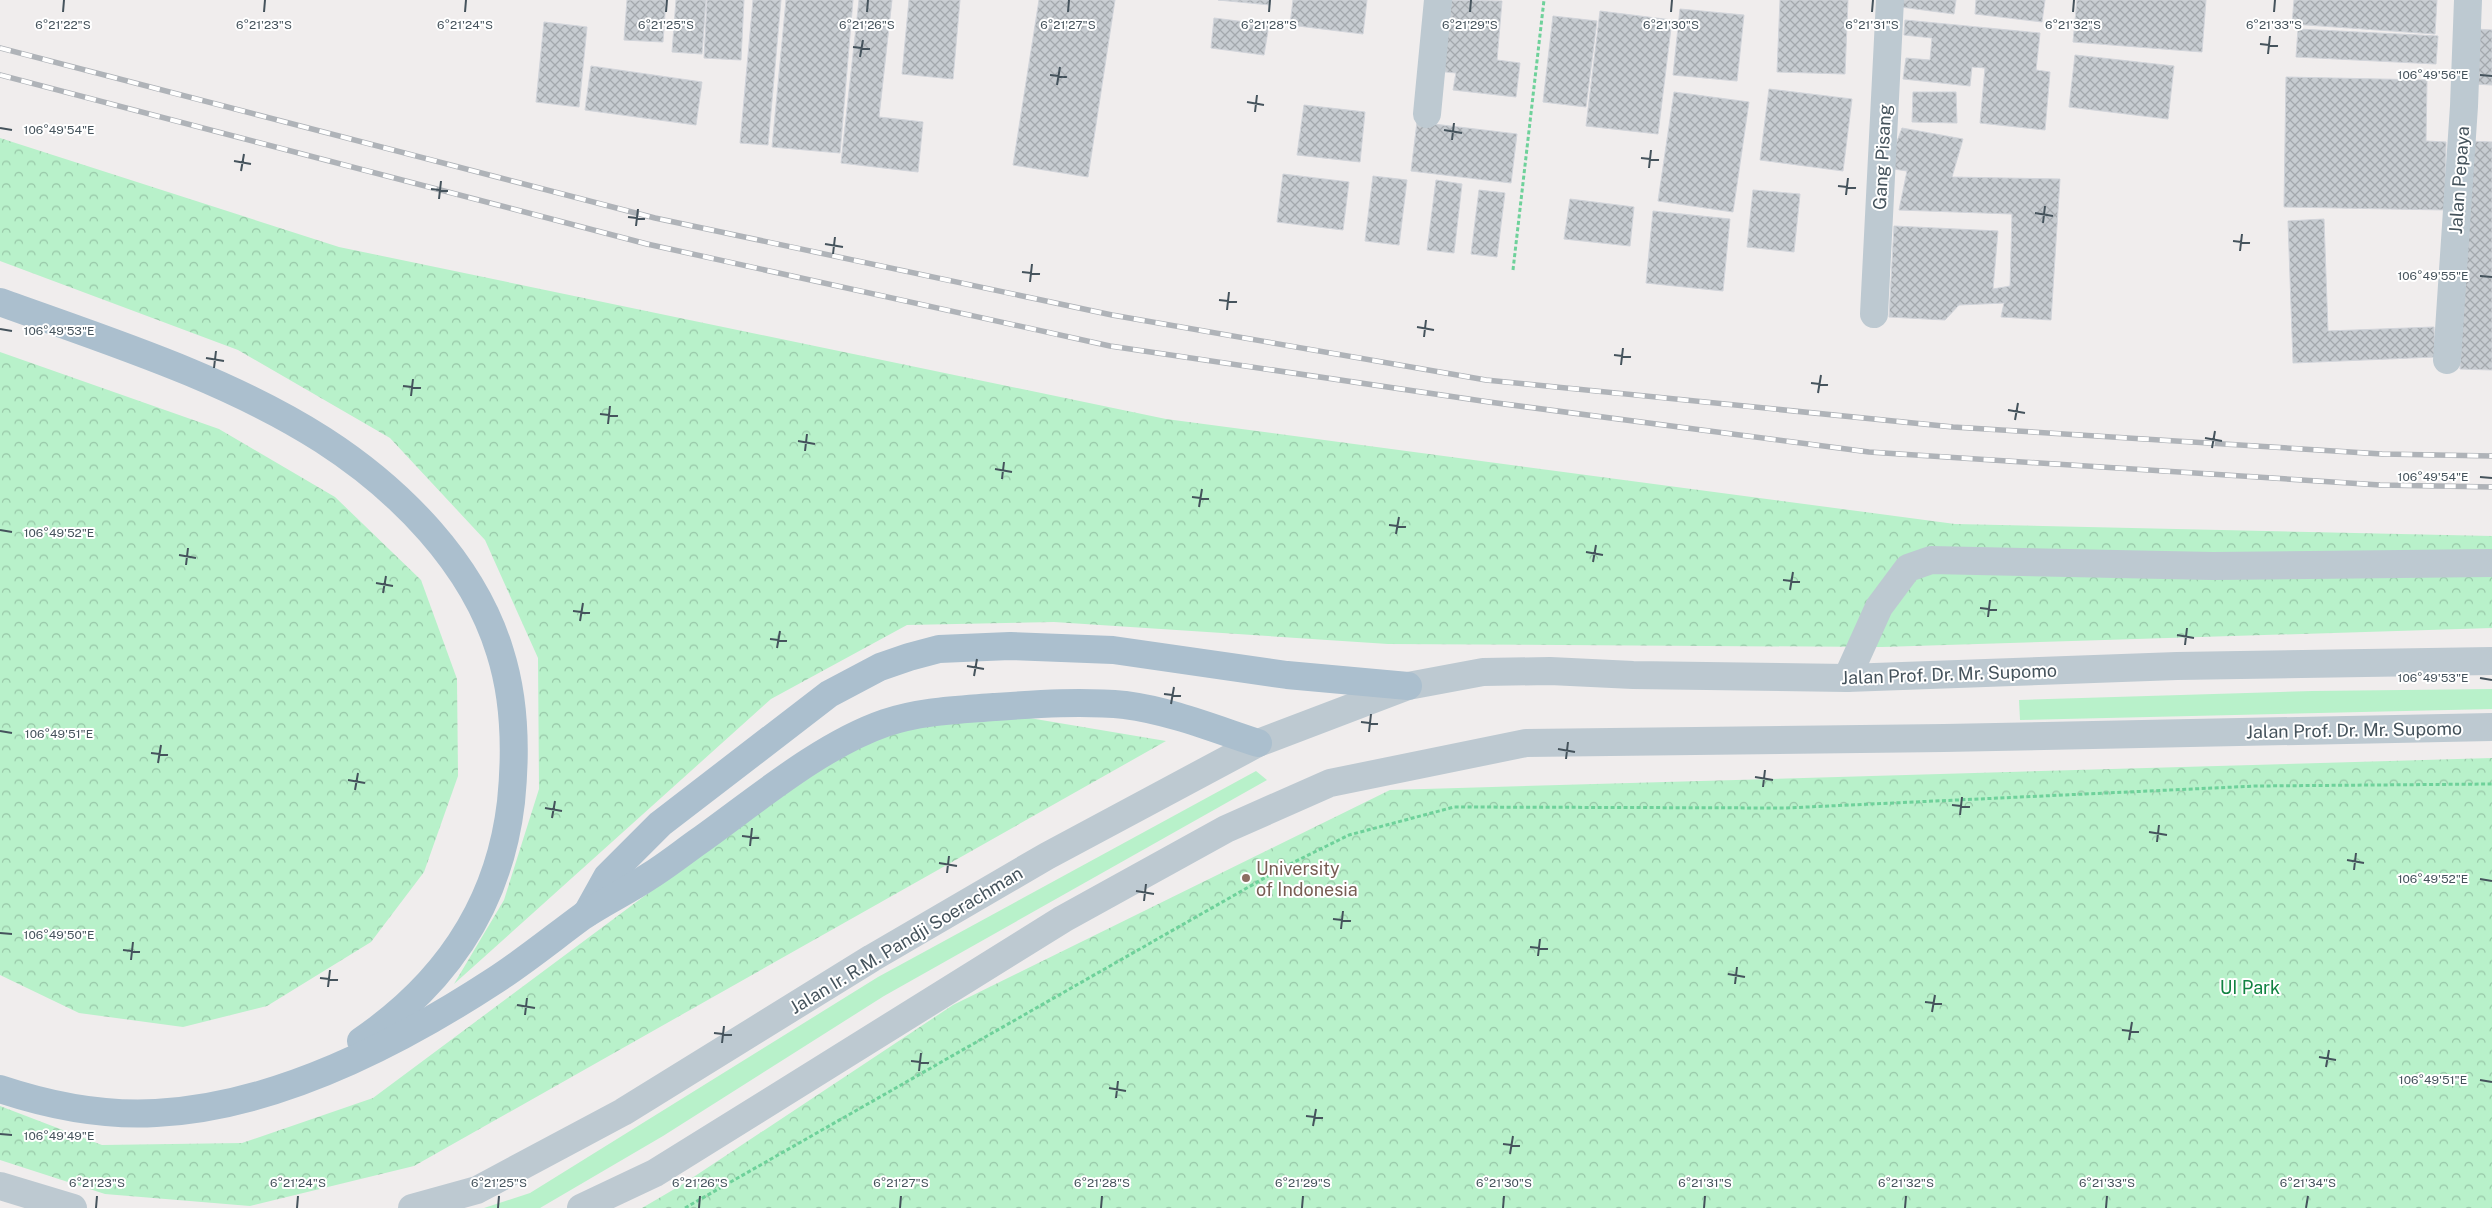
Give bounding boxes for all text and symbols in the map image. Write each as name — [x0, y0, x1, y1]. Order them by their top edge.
text: 6°21'22"S — [35, 18, 91, 32]
text: 6°21'23"S — [236, 18, 292, 32]
text: 6°21'24"S — [437, 18, 493, 32]
text: 6°21'25"S — [638, 18, 694, 32]
text: 6°21'26"S — [839, 18, 895, 32]
text: 6°21'27"S — [1040, 18, 1096, 32]
text: 6°21'28"S — [1241, 18, 1297, 32]
text: 6°21'29"S — [1442, 18, 1498, 32]
text: 6°21'30"S — [1643, 18, 1699, 32]
text: 6°21'31"S — [1845, 18, 1899, 32]
text: 6°21'32"S — [2045, 18, 2101, 32]
text: 6°21'33"S — [2246, 18, 2302, 32]
text: 106°49'56"E — [2398, 68, 2468, 82]
street label: Gang Pisang — [1869, 104, 1895, 210]
text: 106°49'54"E — [24, 123, 94, 137]
street label: Jalan Pepaya — [2445, 125, 2473, 235]
text: 106°49'55"E — [2397, 269, 2469, 283]
text: 106°49'53"E — [24, 324, 95, 338]
text: 106°49'54"E — [2398, 470, 2468, 484]
text: 106°49'52"E — [24, 526, 94, 540]
street label: Jalan Prof. Dr. Mr. Supomo — [1841, 660, 2057, 688]
text: 106°49'53"E — [2398, 671, 2469, 685]
street label: Jalan Prof. Dr. Mr. Supomo — [2246, 718, 2462, 742]
text: 106°49'51"E — [25, 727, 93, 741]
place label: University of Indonesia — [1256, 858, 1358, 900]
street label: Jalan Ir. R.M. Pandji Soerachman — [786, 862, 1026, 1018]
marker: University of Indonesia — [1240, 872, 1252, 884]
text: 106°49'52"E — [2398, 872, 2468, 886]
text: 106°49'50"E — [24, 928, 94, 942]
park label: UI Park — [2220, 977, 2280, 998]
text: 106°49'51"E — [2399, 1073, 2467, 1087]
text: 106°49'49"E — [24, 1129, 94, 1143]
text: 6°21'23"S — [69, 1176, 125, 1190]
text: 6°21'24"S — [270, 1176, 326, 1190]
text: 6°21'25"S — [471, 1176, 527, 1190]
text: 6°21'26"S — [672, 1176, 728, 1190]
text: 6°21'27"S — [873, 1176, 929, 1190]
text: 6°21'28"S — [1074, 1176, 1130, 1190]
text: 6°21'29"S — [1275, 1176, 1331, 1190]
text: 6°21'30"S — [1476, 1176, 1532, 1190]
text: 6°21'31"S — [1678, 1176, 1732, 1190]
text: 6°21'32"S — [1878, 1176, 1934, 1190]
text: 6°21'33"S — [2079, 1176, 2135, 1190]
text: 6°21'34"S — [2280, 1176, 2336, 1190]

